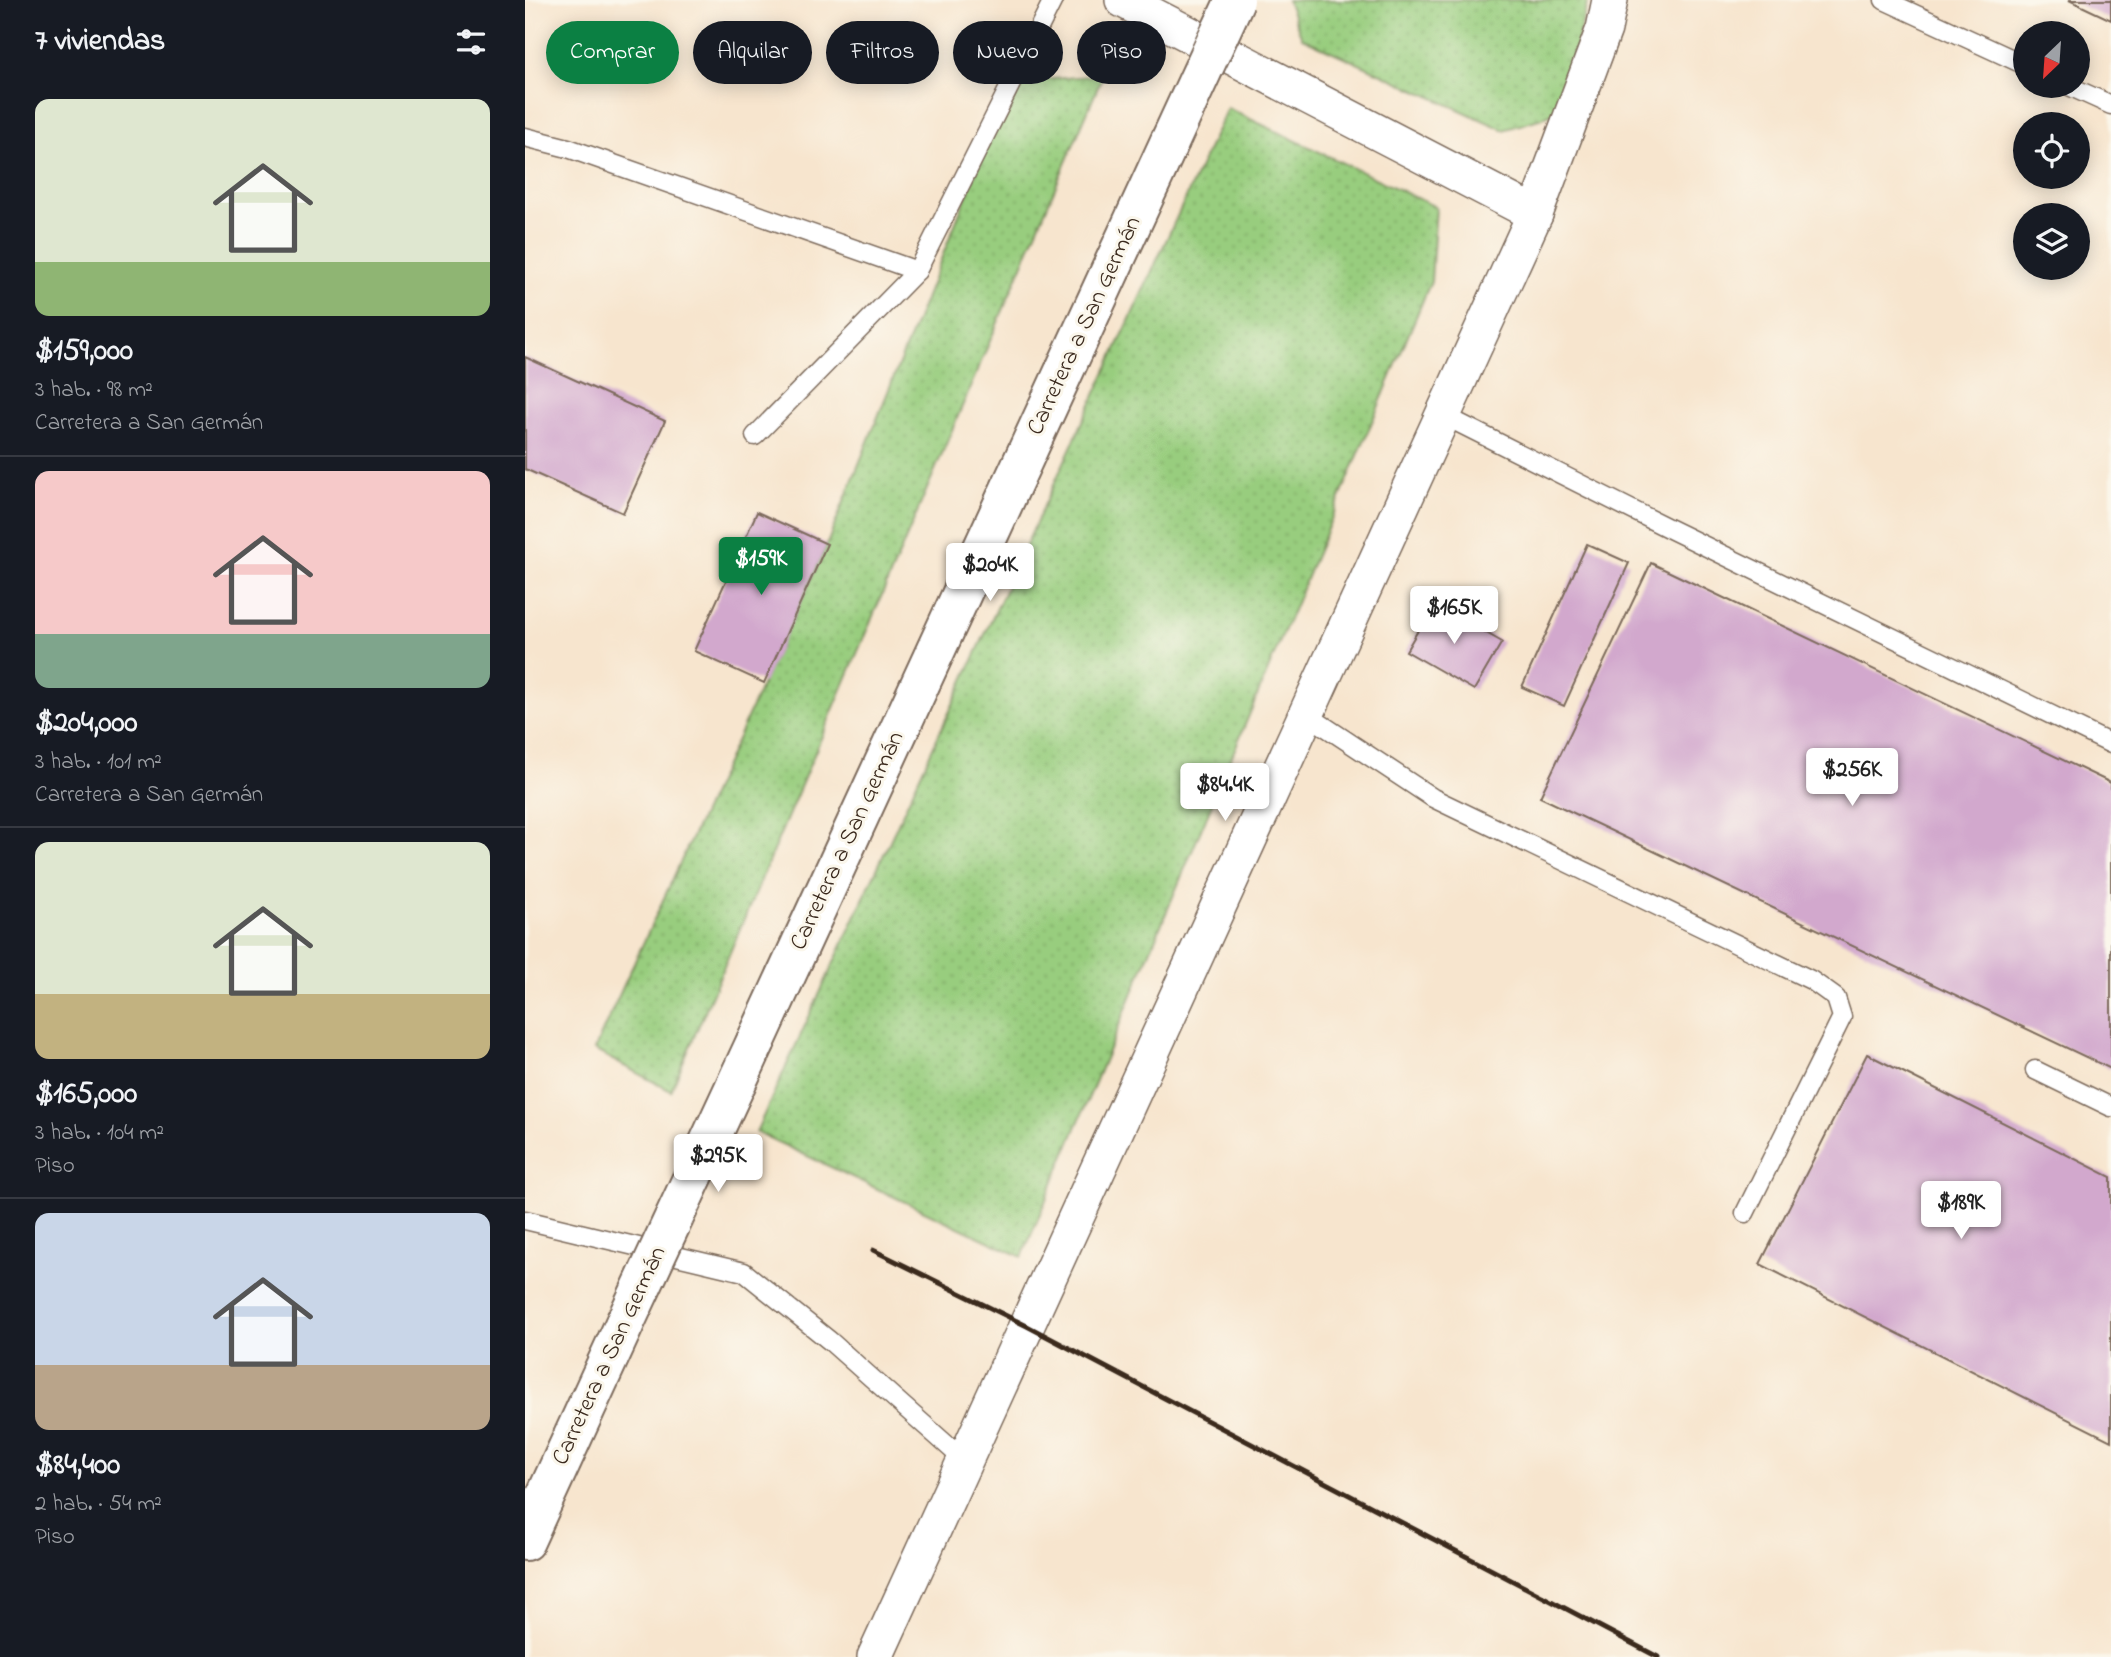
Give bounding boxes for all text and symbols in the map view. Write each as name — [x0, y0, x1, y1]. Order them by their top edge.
text: 7 viviendas — [35, 20, 165, 64]
chip: Comprar — [546, 21, 679, 84]
chip: Alquilar — [693, 21, 812, 84]
chip: Filtros — [826, 21, 939, 84]
chip: Nuevo — [953, 21, 1063, 84]
chip: Piso — [1077, 21, 1166, 84]
north arrow — [2013, 21, 2089, 98]
map controls — [2013, 21, 2090, 280]
icon: filters — [452, 23, 490, 61]
button: locate — [2013, 112, 2090, 189]
icon: home — [200, 145, 326, 271]
button: layers — [2013, 203, 2090, 280]
street label: Carretera a San Germán — [1019, 211, 1151, 441]
text: $159,000 — [35, 330, 133, 374]
text: 3 hab. · 98 m² — [35, 374, 153, 407]
text: Carretera a San Germán — [35, 407, 263, 440]
icon: home — [200, 517, 326, 643]
pin: $159K — [712, 538, 810, 597]
text: $159K — [735, 543, 787, 576]
pin: $204K — [941, 544, 1039, 603]
text: $204K — [962, 549, 1018, 582]
pin: $165K — [1405, 586, 1503, 646]
text: $165K — [1426, 592, 1482, 625]
text: $204,000 — [35, 702, 137, 746]
street label: Carretera a San Germán — [782, 726, 914, 956]
text: 3 hab. · 101 m² — [35, 746, 162, 779]
pin: $256K — [1803, 748, 1901, 808]
text: $256K — [1822, 754, 1882, 787]
pin: $84.4K — [1168, 764, 1282, 823]
text: $84.4K — [1196, 769, 1254, 802]
text: Carretera a San Germán — [35, 779, 263, 812]
icon: home — [200, 888, 326, 1014]
text: $165,000 — [35, 1073, 137, 1117]
text: 3 hab. · 104 m² — [35, 1117, 164, 1150]
pin: $295K — [669, 1134, 767, 1194]
text: $295K — [690, 1140, 746, 1173]
text: Piso — [35, 1150, 75, 1183]
pin: $189K — [1912, 1182, 2010, 1241]
text: $189K — [1937, 1187, 1985, 1220]
street label: Carretera a San Germán — [544, 1241, 676, 1471]
icon: home — [200, 1259, 326, 1385]
text: $84,400 — [35, 1444, 120, 1488]
text: 2 hab. · 54 m² — [35, 1488, 162, 1521]
text: Piso — [35, 1521, 75, 1554]

